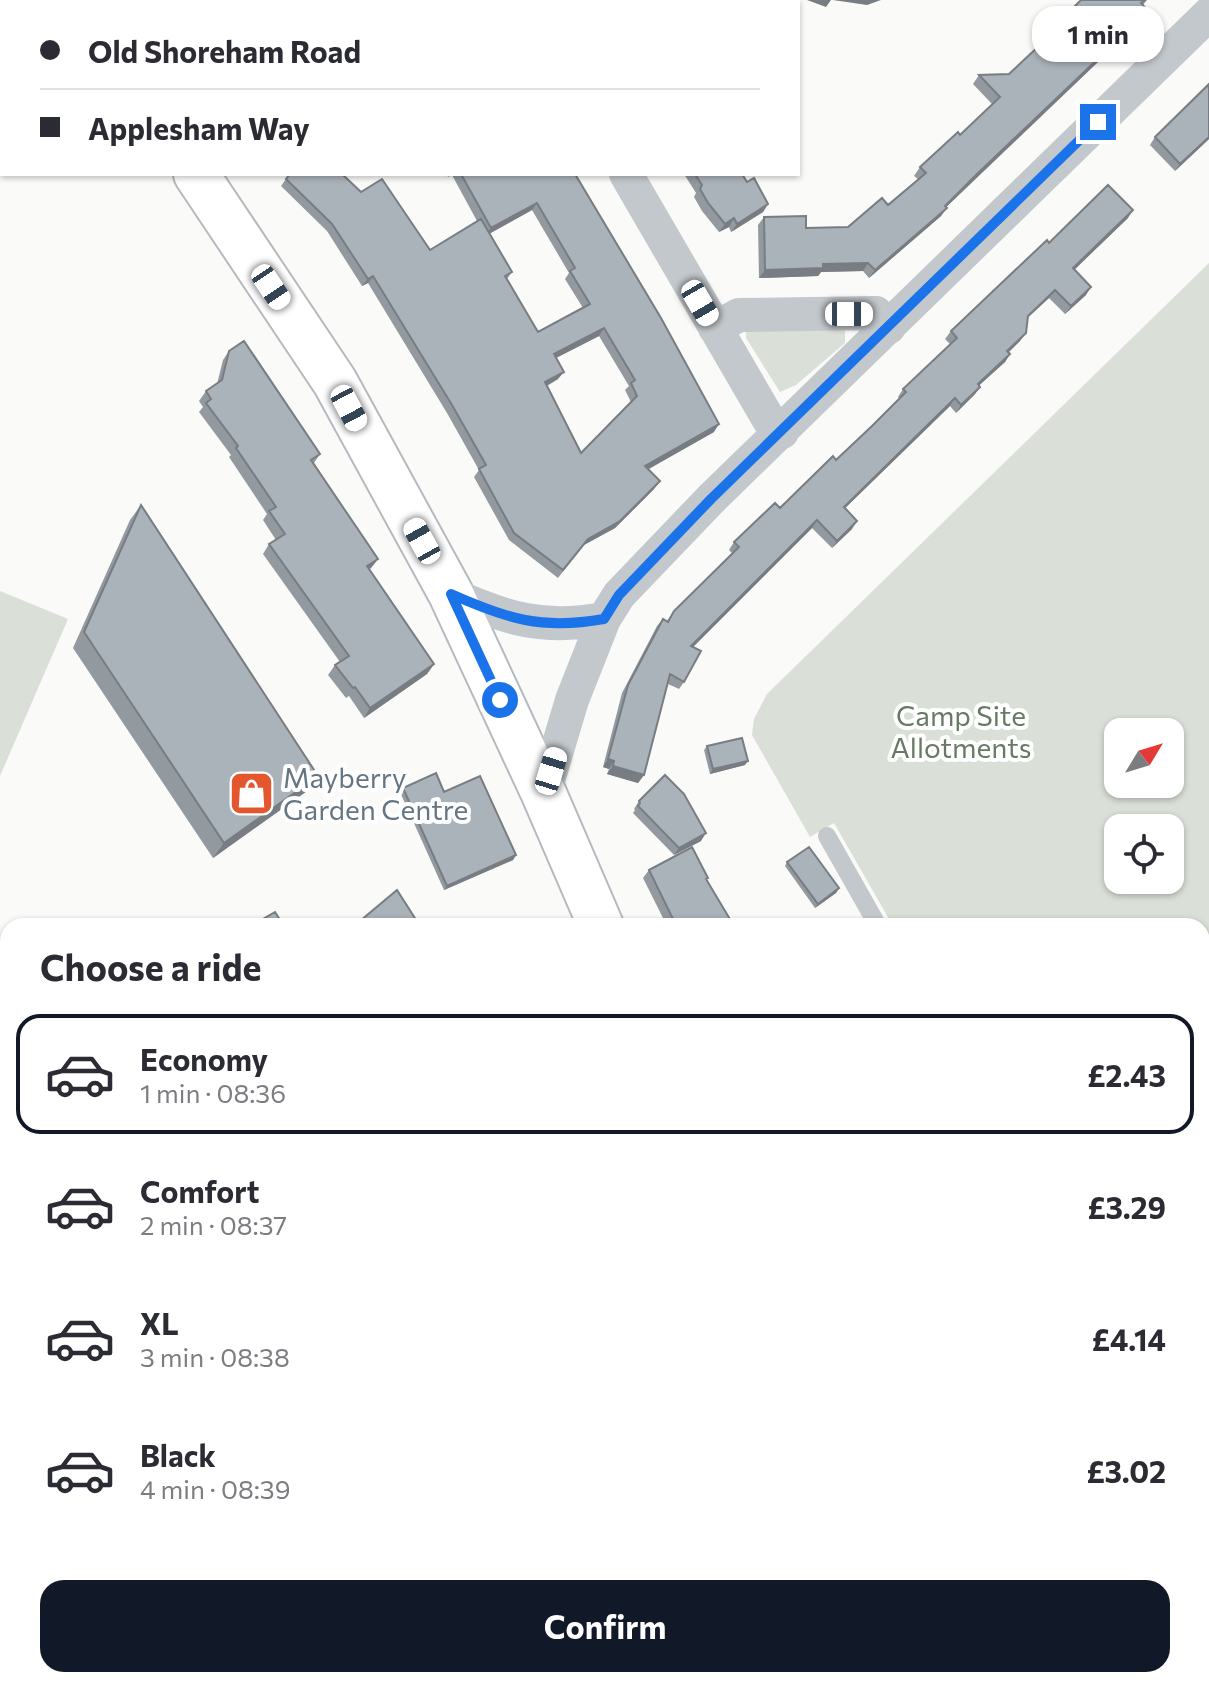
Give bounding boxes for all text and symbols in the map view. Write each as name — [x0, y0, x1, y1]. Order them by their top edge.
callout: 1 min — [1032, 6, 1164, 62]
text: 1 min — [1067, 18, 1129, 49]
text: Old Shoreham Road — [88, 32, 361, 69]
route end — [1080, 104, 1116, 140]
text: Applesham Way — [88, 109, 310, 146]
car — [248, 260, 294, 314]
car — [678, 276, 722, 330]
car — [825, 302, 873, 326]
car — [327, 381, 371, 435]
car — [400, 514, 444, 568]
route start — [482, 682, 518, 718]
park label: Camp Site Allotments — [890, 698, 1032, 764]
north arrow — [1104, 718, 1184, 798]
map controls — [1104, 718, 1184, 894]
car — [533, 745, 569, 797]
place label: Mayberry Garden Centre — [283, 760, 468, 826]
shop icon: Mayberry Garden Centre — [228, 769, 276, 817]
button: locate — [1104, 814, 1184, 894]
text: Choose a ride — [40, 944, 261, 988]
icon: car — [44, 1038, 116, 1110]
text: Economy — [140, 1040, 268, 1077]
text: £2.43 — [1087, 1056, 1166, 1093]
text: 1 min · 08:36 — [140, 1077, 286, 1108]
icon: car — [44, 1170, 116, 1242]
text: Comfort — [140, 1172, 259, 1209]
text: £3.29 — [1087, 1188, 1166, 1225]
text: 2 min · 08:37 — [140, 1209, 287, 1240]
icon: car — [44, 1302, 116, 1374]
text: XL — [140, 1304, 179, 1341]
text: £4.14 — [1092, 1320, 1166, 1357]
text: 3 min · 08:38 — [140, 1341, 290, 1372]
icon: car — [44, 1434, 116, 1506]
text: Black — [140, 1436, 216, 1473]
text: £3.02 — [1086, 1452, 1166, 1489]
text: 4 min · 08:39 — [140, 1473, 290, 1504]
button: Confirm — [40, 1580, 1170, 1672]

